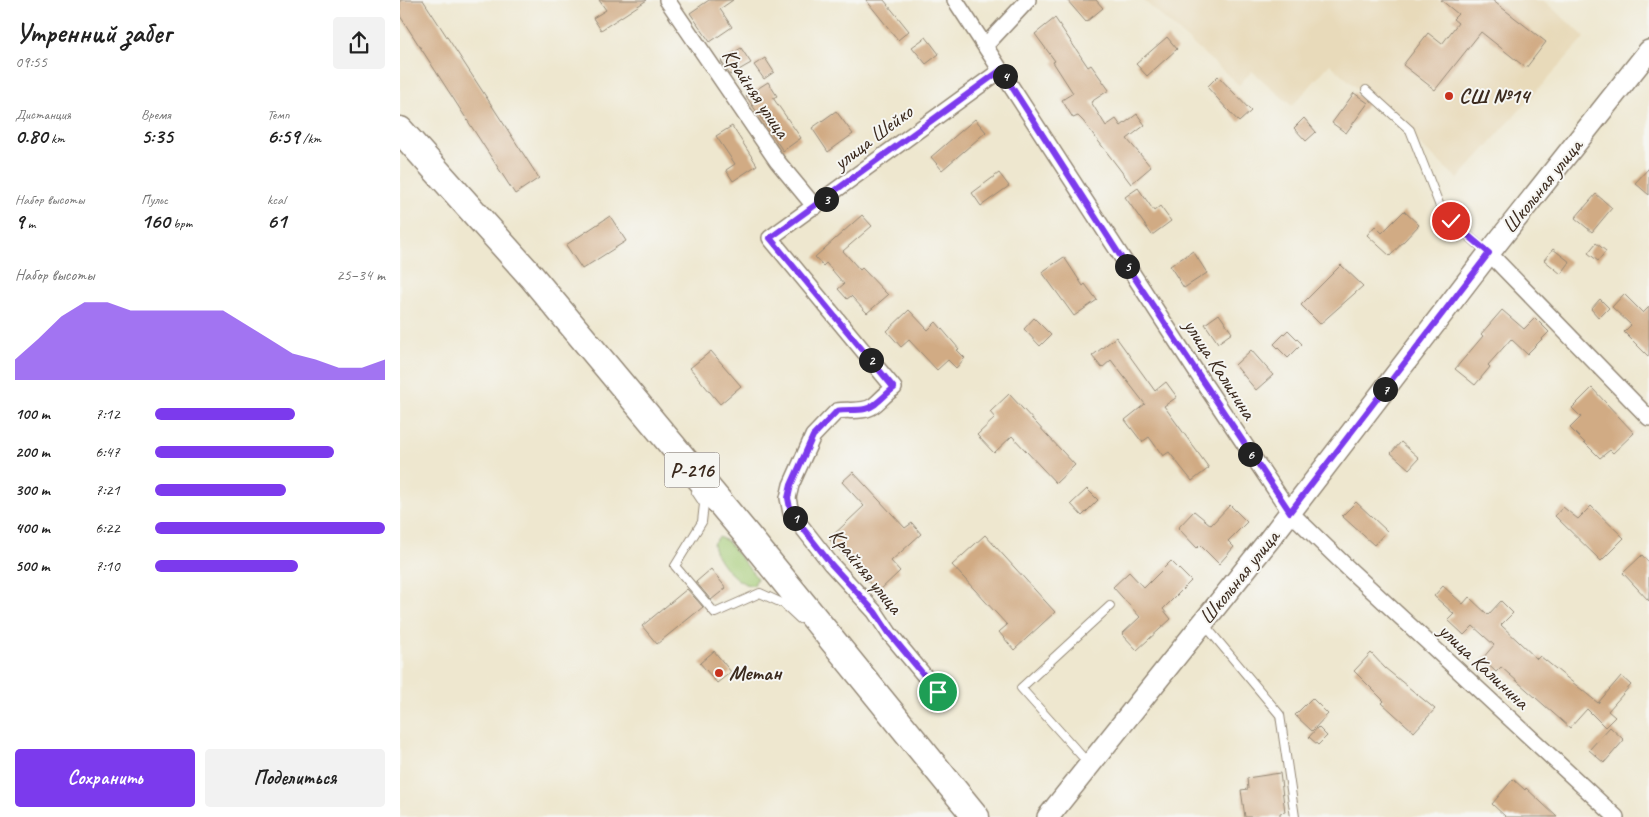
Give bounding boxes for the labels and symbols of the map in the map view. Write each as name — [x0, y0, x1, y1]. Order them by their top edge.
street label: Крайняя улица — [717, 43, 796, 144]
pin: 4 — [992, 64, 1018, 88]
place label: СШ №14 — [1459, 83, 1532, 109]
marker: СШ №14 — [1443, 90, 1455, 102]
street label: улица Шейко — [827, 98, 919, 176]
street label: Школьная улица — [1496, 132, 1589, 238]
pin: 3 — [814, 186, 838, 212]
pin — [1430, 200, 1472, 242]
pin: 5 — [1114, 254, 1140, 278]
street label: улица Калинина — [1177, 312, 1263, 426]
pin: 2 — [858, 348, 884, 372]
pin: 7 — [1372, 376, 1398, 402]
pin: 6 — [1238, 442, 1262, 466]
road number: Р-216 — [664, 452, 720, 488]
pin: 1 — [782, 506, 808, 530]
street label: Крайняя улица — [824, 523, 909, 620]
street label: Школьная улица — [1193, 523, 1286, 629]
street label: улица Калинина — [1432, 616, 1536, 716]
place label: Метан — [729, 660, 783, 686]
marker: Метан — [713, 667, 725, 679]
pin — [917, 671, 959, 713]

